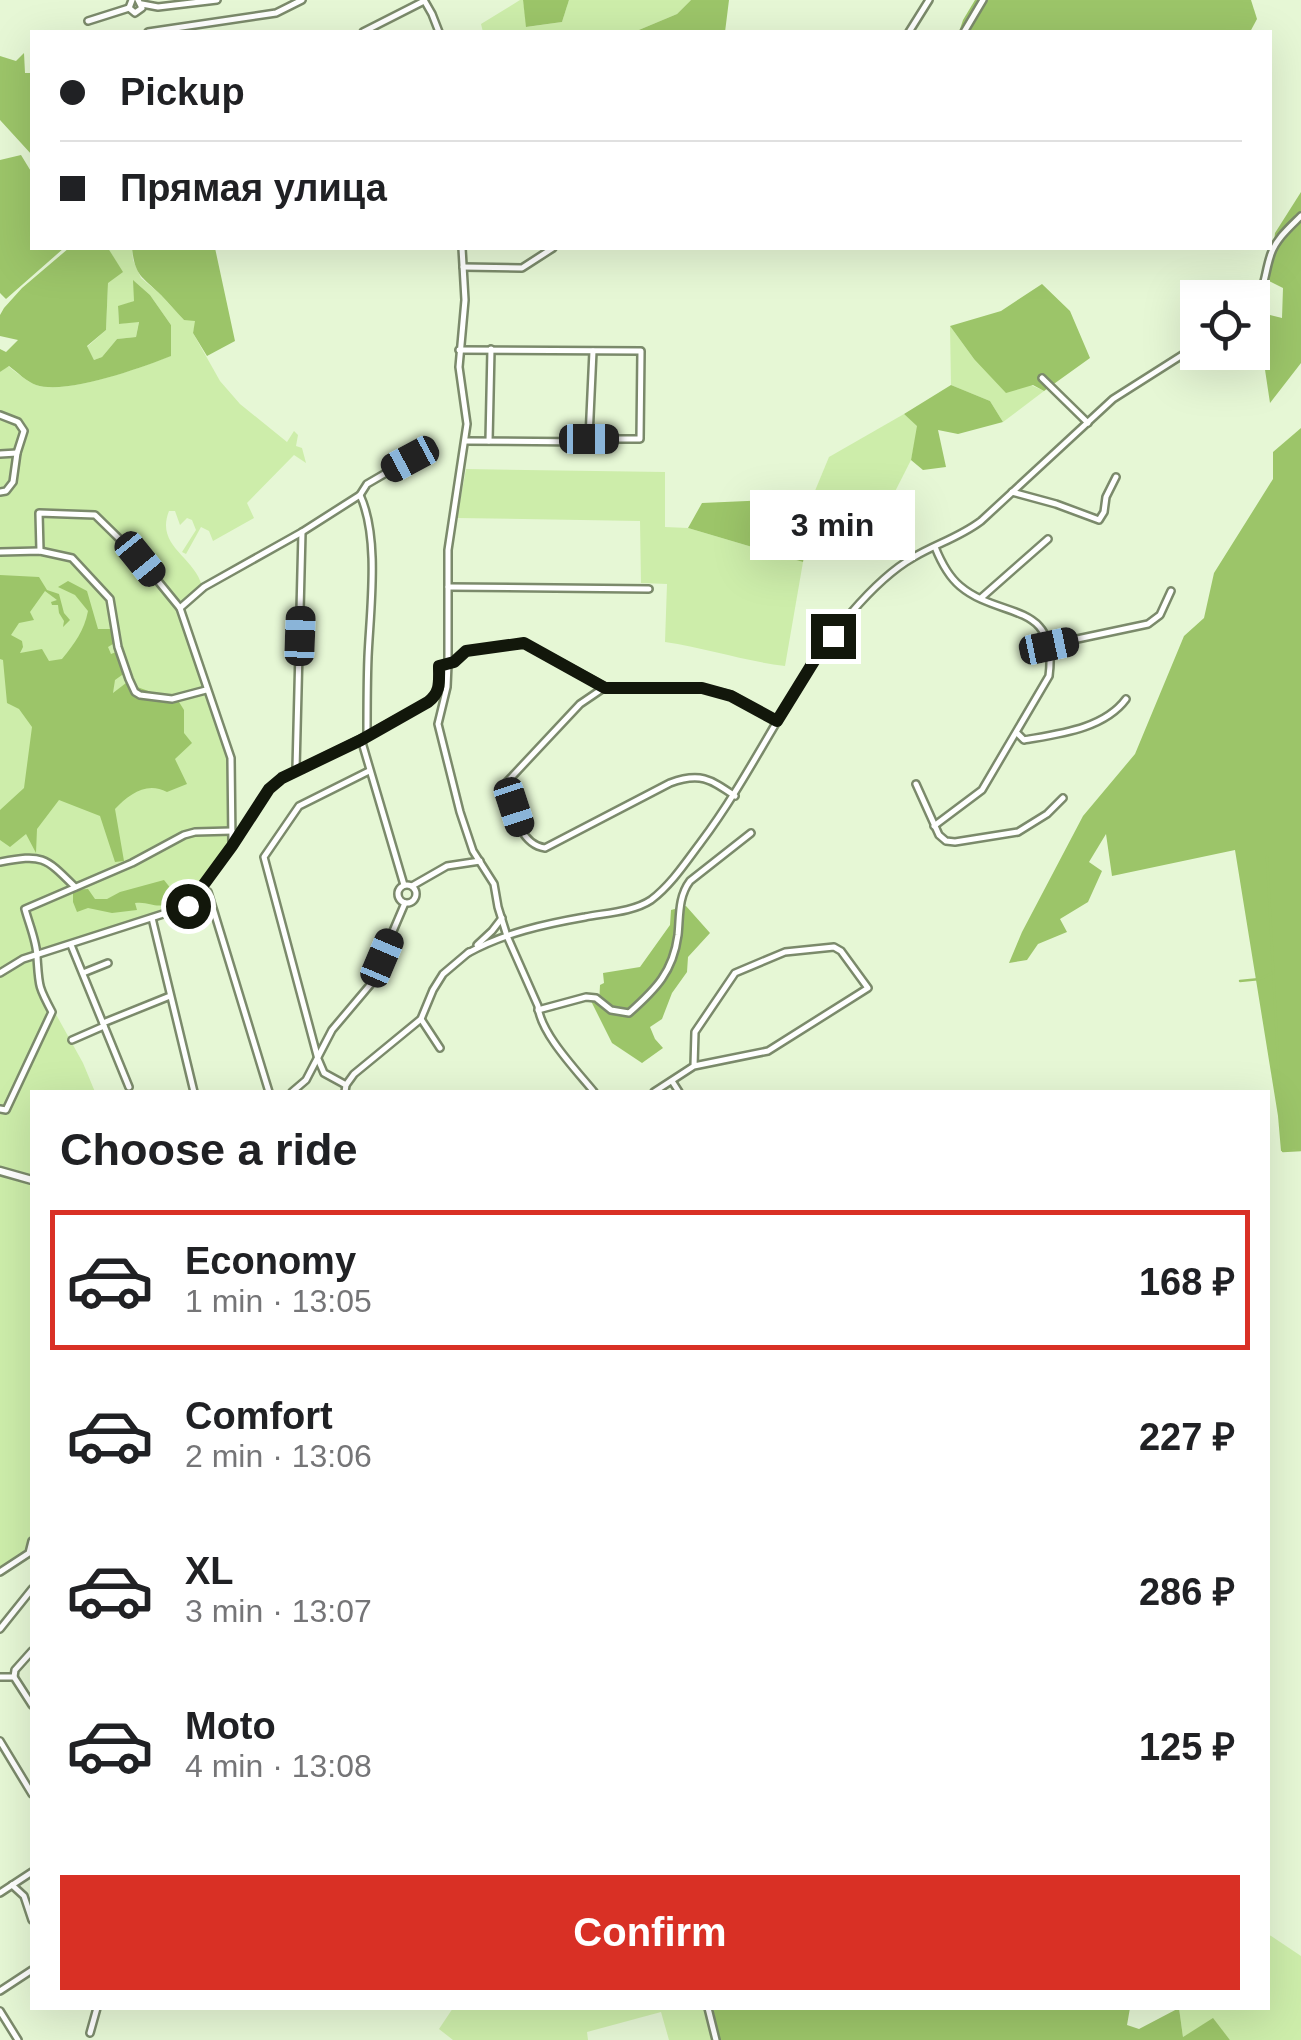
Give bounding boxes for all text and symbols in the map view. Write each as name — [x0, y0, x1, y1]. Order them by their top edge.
text: Pickup — [120, 71, 245, 113]
text: Прямая улица — [120, 167, 387, 209]
map controls — [1180, 280, 1270, 370]
button: locate — [1180, 280, 1270, 370]
car — [559, 424, 619, 454]
car — [376, 432, 444, 486]
callout: 3 min — [750, 491, 916, 561]
text: 3 min — [791, 507, 874, 543]
car — [109, 526, 171, 592]
car — [284, 605, 316, 667]
route end — [811, 614, 856, 659]
car — [1017, 625, 1081, 667]
car — [490, 774, 538, 840]
route start — [166, 884, 211, 929]
car — [356, 925, 408, 991]
text: Choose a ride — [60, 1124, 358, 1175]
icon: car — [65, 1235, 155, 1325]
text: Economy — [185, 1240, 356, 1282]
text: 168 ₽ — [1139, 1261, 1235, 1303]
text: 1 min · 13:05 — [185, 1283, 372, 1319]
icon: car — [65, 1390, 155, 1480]
text: Comfort — [185, 1395, 333, 1437]
text: 227 ₽ — [1139, 1416, 1235, 1458]
text: 2 min · 13:06 — [185, 1438, 372, 1474]
icon: car — [65, 1545, 155, 1635]
text: XL — [185, 1550, 234, 1592]
text: 286 ₽ — [1139, 1571, 1235, 1613]
text: 3 min · 13:07 — [185, 1593, 372, 1629]
icon: car — [65, 1700, 155, 1790]
text: Moto — [185, 1705, 276, 1747]
text: 125 ₽ — [1139, 1726, 1235, 1768]
text: 4 min · 13:08 — [185, 1748, 372, 1784]
button: Confirm — [60, 1875, 1240, 1990]

